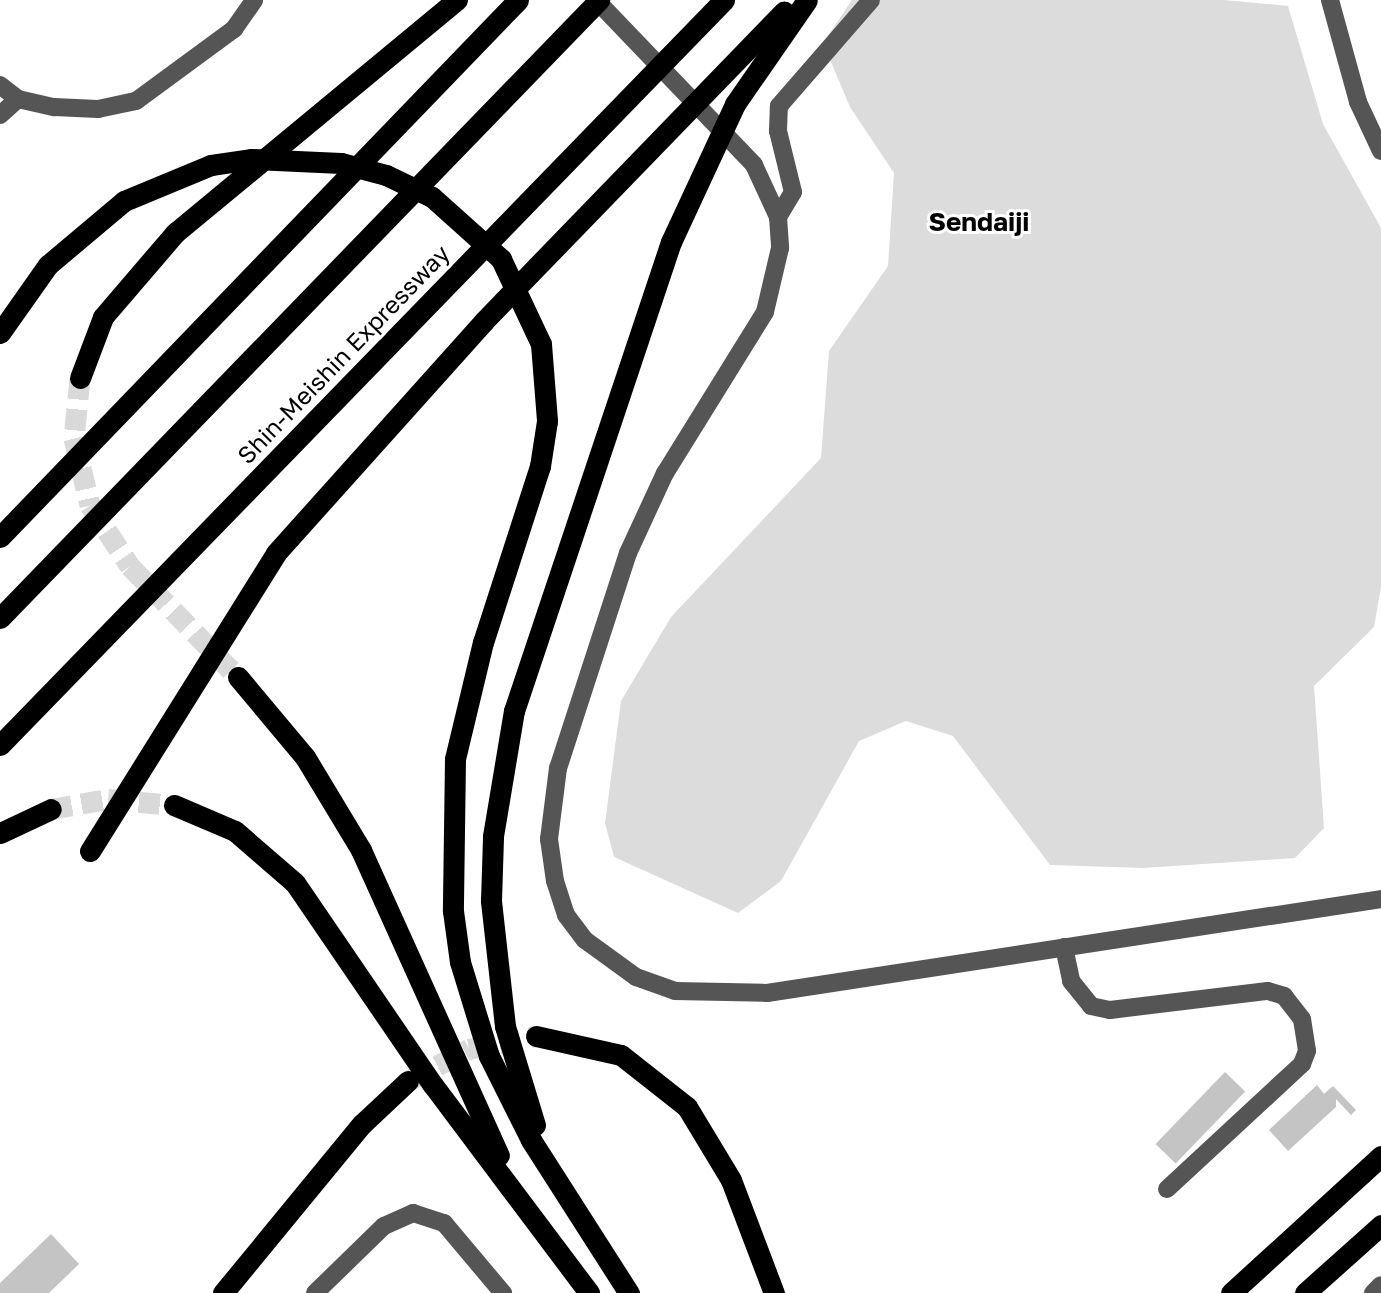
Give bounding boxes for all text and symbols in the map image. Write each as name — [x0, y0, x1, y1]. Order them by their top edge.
district label: Sendaiji — [929, 206, 1029, 238]
street label: Shin-Meishin Expressway — [231, 239, 455, 469]

